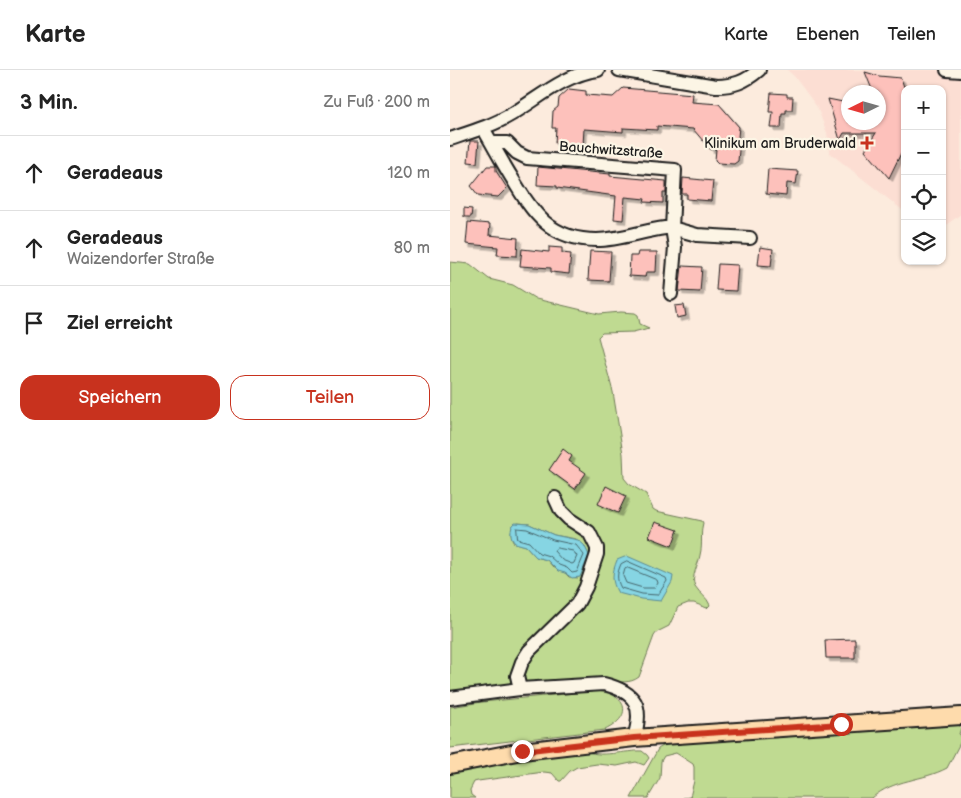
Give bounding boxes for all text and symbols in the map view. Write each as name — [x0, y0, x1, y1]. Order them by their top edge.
text: Karte — [25, 20, 86, 49]
text: Karte — [724, 24, 768, 45]
text: Ebenen — [796, 24, 859, 45]
text: Teilen — [887, 24, 936, 45]
north arrow — [841, 85, 886, 130]
map controls — [901, 85, 946, 265]
button: + — [901, 85, 946, 130]
text: 3 Min. — [20, 90, 78, 115]
text: Zu Fuß · 200 m — [324, 93, 430, 112]
button: − — [901, 130, 946, 175]
place label: Klinikum am Bruderwald — [704, 135, 856, 152]
marker: Klinikum am Bruderwald — [860, 136, 874, 150]
street label: Bauchwitzstraße — [558, 138, 664, 162]
icon: ahead — [20, 159, 48, 187]
text: Geradeaus — [67, 162, 163, 185]
text: 120 m — [387, 164, 430, 183]
button: locate — [901, 175, 946, 220]
button: layers — [901, 220, 946, 265]
text: Geradeaus — [67, 227, 163, 250]
icon: ahead — [20, 234, 48, 262]
text: 80 m — [394, 239, 430, 258]
text: Waizendorfer Straße — [67, 250, 215, 269]
icon: arrive — [20, 309, 48, 337]
text: Ziel erreicht — [67, 312, 173, 335]
button: Speichern — [20, 375, 220, 420]
button: Teilen — [230, 375, 430, 420]
route start — [830, 713, 853, 736]
route end — [511, 740, 534, 763]

